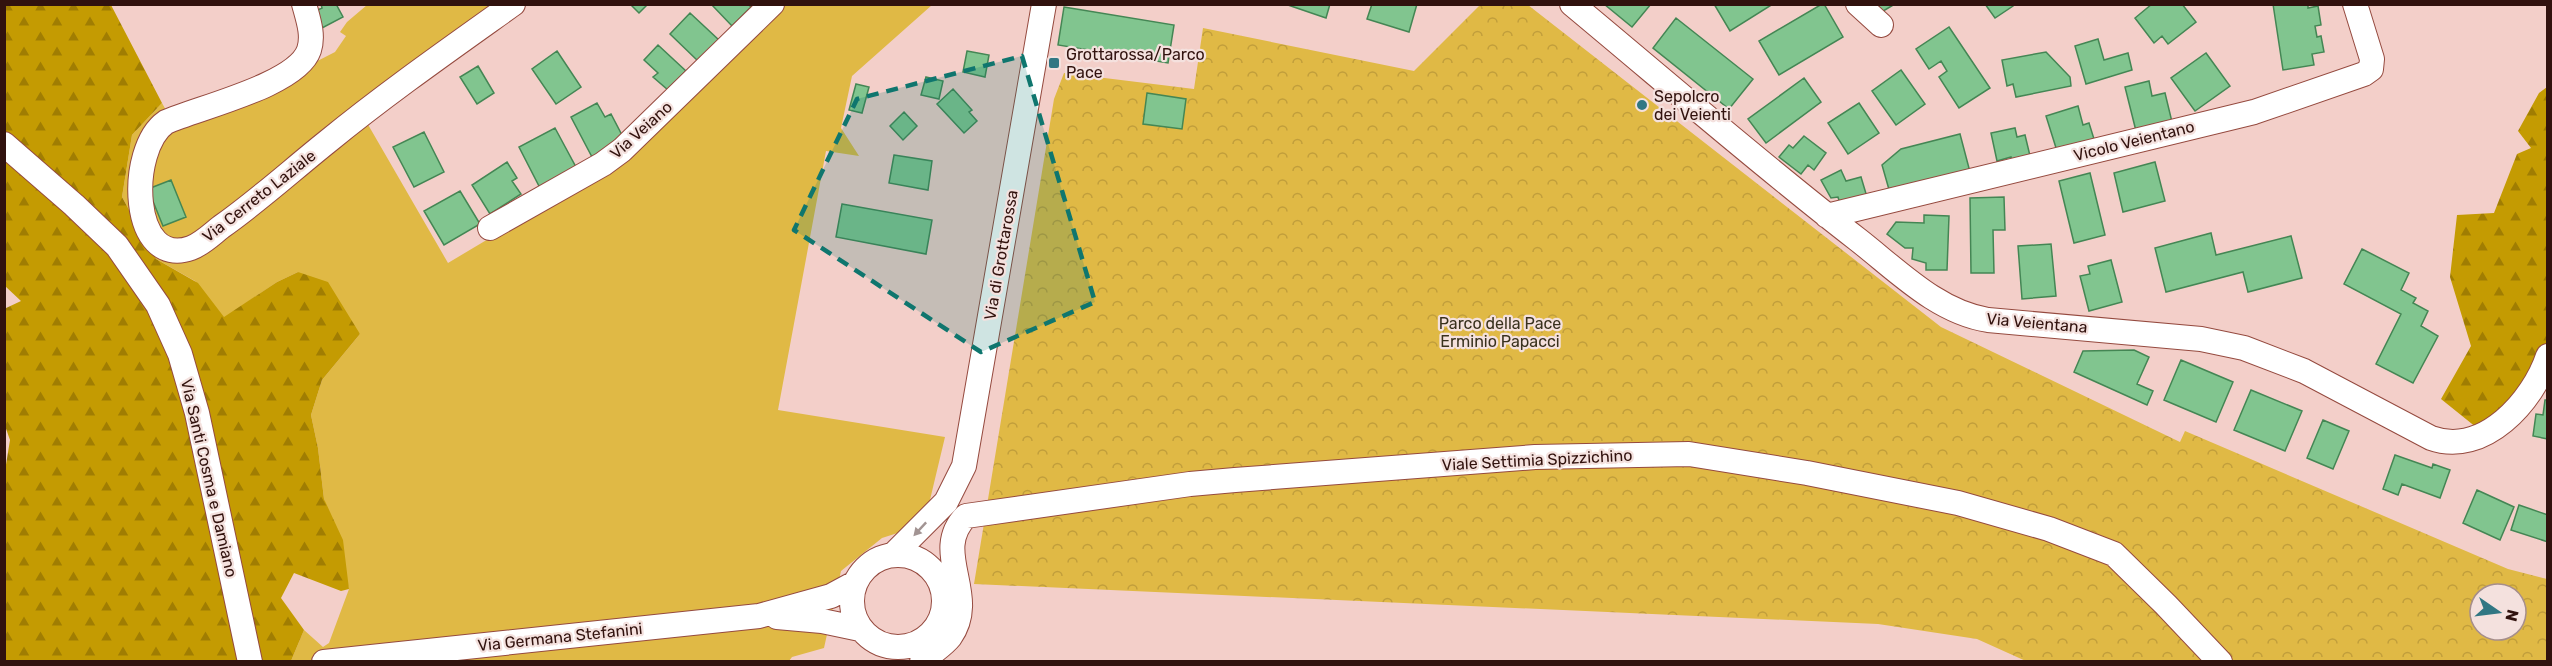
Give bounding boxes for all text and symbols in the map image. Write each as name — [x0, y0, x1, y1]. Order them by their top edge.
place label: Grottarossa/Parco Pace — [1066, 45, 1205, 82]
marker: Grottarossa/Parco Pace — [1047, 56, 1061, 70]
place label: Sepolcro dei Veienti — [1654, 87, 1731, 124]
street label: Via Veiano — [606, 97, 676, 163]
marker: Sepolcro dei Veienti — [1635, 98, 1649, 112]
street label: Vicolo Veientano — [2072, 117, 2196, 165]
street label: Via Cerreto Laziale — [199, 146, 319, 246]
street label: Via di Grottarossa — [980, 188, 1022, 322]
street label: Via Veientana — [1986, 309, 2088, 337]
park label: Parco della Pace Erminio Papacci — [1439, 314, 1561, 351]
street label: Via Santi Cosma e Damiano — [177, 377, 241, 579]
street label: Viale Settimia Spizzichino — [1441, 446, 1633, 474]
one-way arrow — [914, 521, 927, 536]
north arrow — [2468, 582, 2528, 642]
text: N — [2501, 608, 2523, 623]
street label: Via Germana Stefanini — [477, 619, 643, 655]

